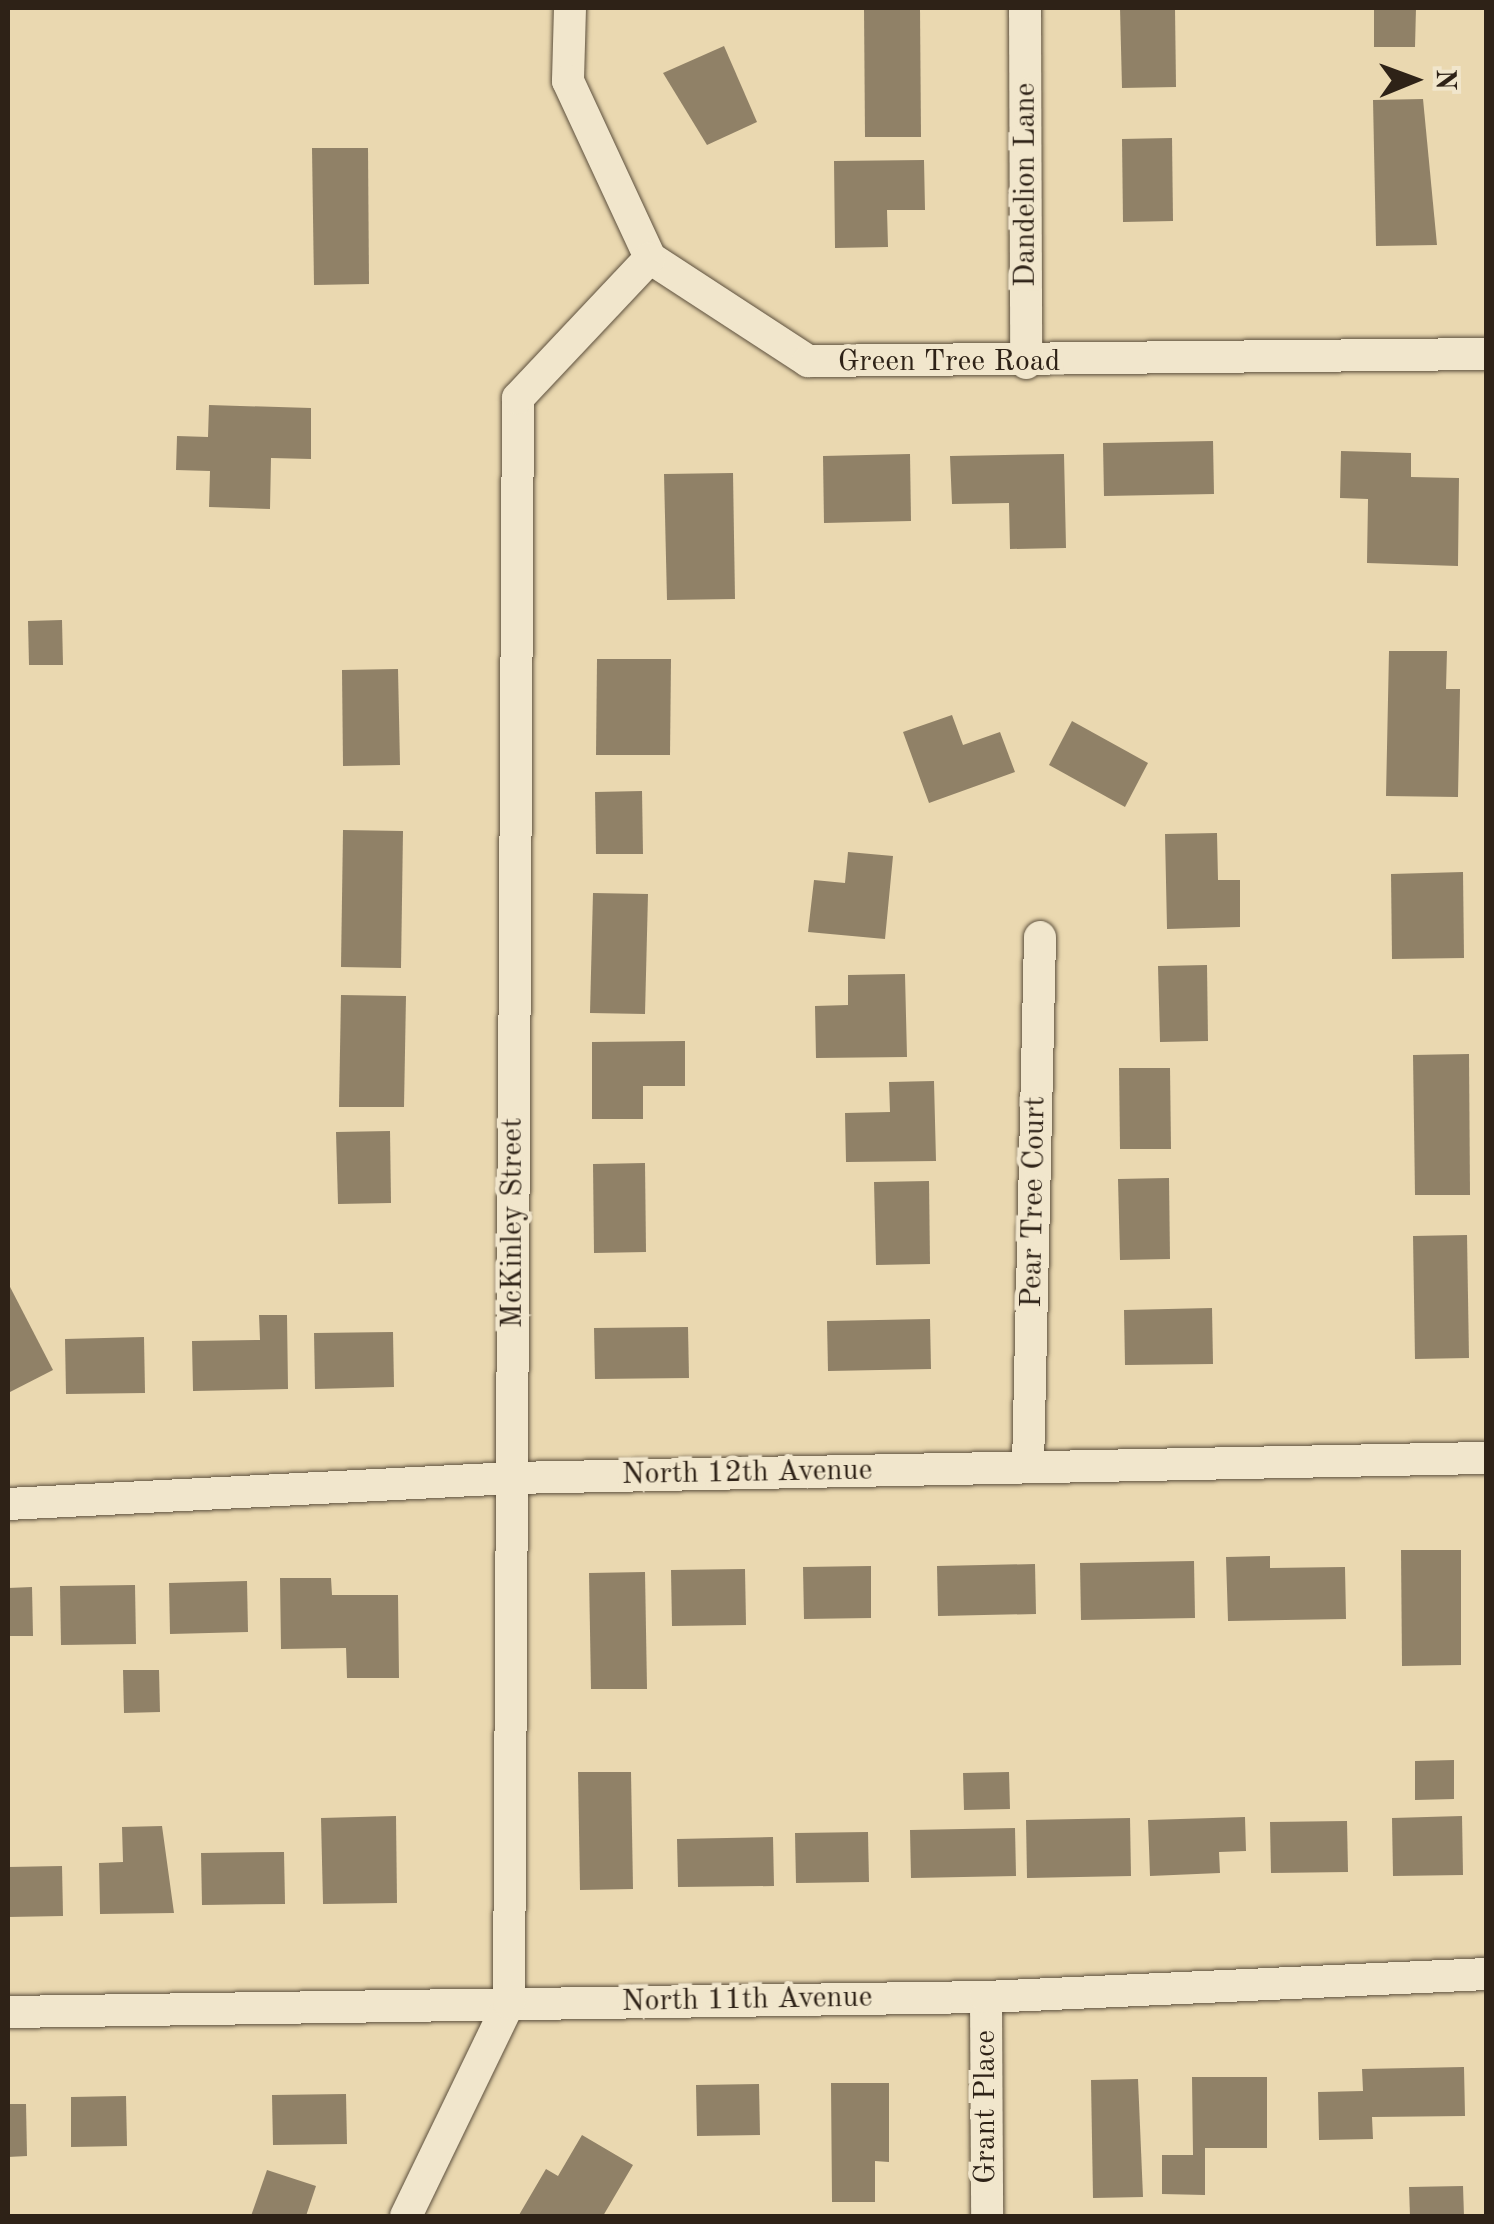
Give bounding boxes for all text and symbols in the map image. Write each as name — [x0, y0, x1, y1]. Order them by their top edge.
north arrow — [1364, 30, 1464, 130]
text: N — [1430, 69, 1458, 90]
street label: Dandelion Lane — [1008, 83, 1044, 287]
street label: Green Tree Road — [838, 344, 1060, 380]
street label: Pear Tree Court — [1014, 1096, 1054, 1308]
street label: McKinley Street — [495, 1118, 531, 1328]
street label: North 12th Avenue — [621, 1453, 873, 1493]
street label: North 11th Avenue — [621, 1980, 873, 2020]
street label: Grant Place — [968, 2030, 1004, 2184]

